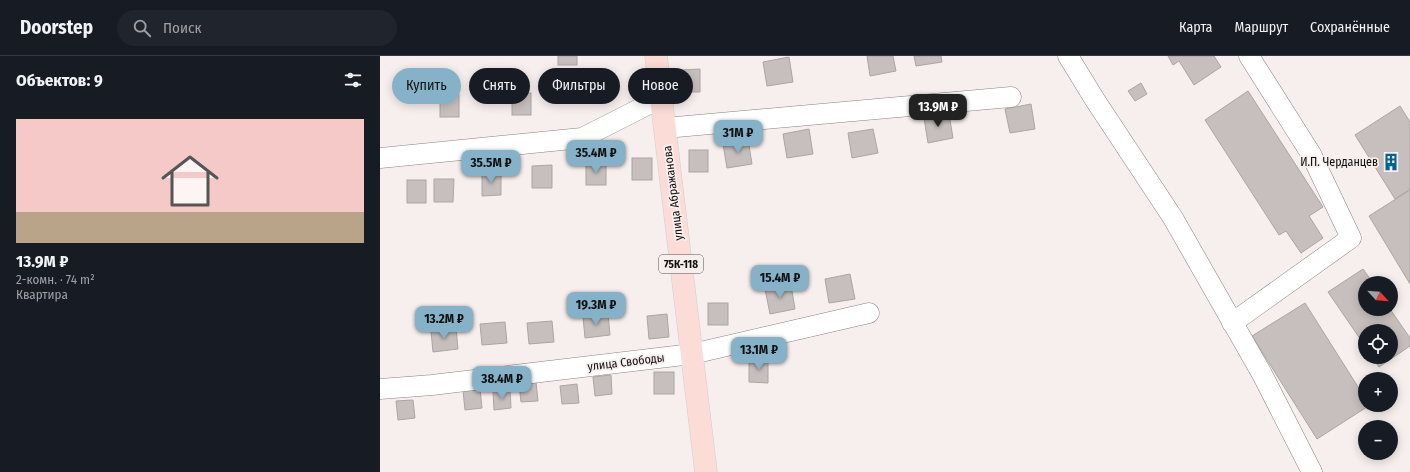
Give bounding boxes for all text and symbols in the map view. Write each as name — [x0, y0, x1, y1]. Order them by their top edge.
search box — [117, 10, 397, 46]
text: Doorstep — [20, 16, 93, 39]
icon: search — [131, 17, 153, 39]
text: Поиск — [163, 19, 201, 37]
text: Карта — [1179, 19, 1212, 36]
text: Маршрут — [1234, 19, 1288, 36]
text: Сохранённые — [1310, 19, 1390, 36]
chip: Купить — [392, 68, 461, 104]
chip: Снять — [469, 68, 530, 104]
chip: Фильтры — [538, 68, 620, 104]
chip: Новое — [628, 68, 693, 104]
icon: filters — [342, 69, 364, 91]
text: Объектов: 9 — [16, 70, 103, 91]
pin: 13.9M ₽ — [901, 94, 975, 128]
text: 13.9M ₽ — [918, 99, 958, 114]
pin: 31M ₽ — [710, 120, 766, 154]
text: 31M ₽ — [723, 125, 753, 140]
pin: 35.4M ₽ — [559, 140, 633, 174]
icon: home — [154, 145, 226, 217]
text: 35.4M ₽ — [575, 145, 617, 160]
street label: улица Абражанова — [660, 145, 686, 241]
pin: 35.5M ₽ — [454, 150, 528, 184]
building icon: И.П. Черданцев — [1381, 152, 1401, 172]
text: 35.5M ₽ — [470, 155, 512, 170]
place label: И.П. Черданцев — [1300, 155, 1378, 169]
text: 13.9M ₽ — [16, 251, 69, 272]
road number: 75К-118 — [659, 255, 703, 273]
pin: 15.4M ₽ — [743, 265, 817, 299]
text: 15.4M ₽ — [760, 270, 800, 285]
text: 2-комн. · 74 m² — [16, 272, 95, 287]
north arrow — [1358, 276, 1398, 316]
map controls — [1358, 276, 1398, 460]
text: Квартира — [16, 287, 68, 302]
pin: 19.3M ₽ — [559, 292, 633, 326]
text: 19.3M ₽ — [576, 297, 616, 312]
pin: 13.2M ₽ — [407, 306, 481, 340]
text: 13.2M ₽ — [424, 311, 464, 326]
button: locate — [1358, 324, 1398, 364]
pin: 13.1M ₽ — [722, 337, 796, 371]
text: 13.1M ₽ — [740, 342, 778, 357]
street label: улица Свободы — [587, 350, 665, 374]
pin: 38.4M ₽ — [465, 366, 539, 400]
text: 38.4M ₽ — [481, 371, 523, 386]
button: + — [1358, 372, 1398, 412]
button: − — [1358, 420, 1398, 460]

